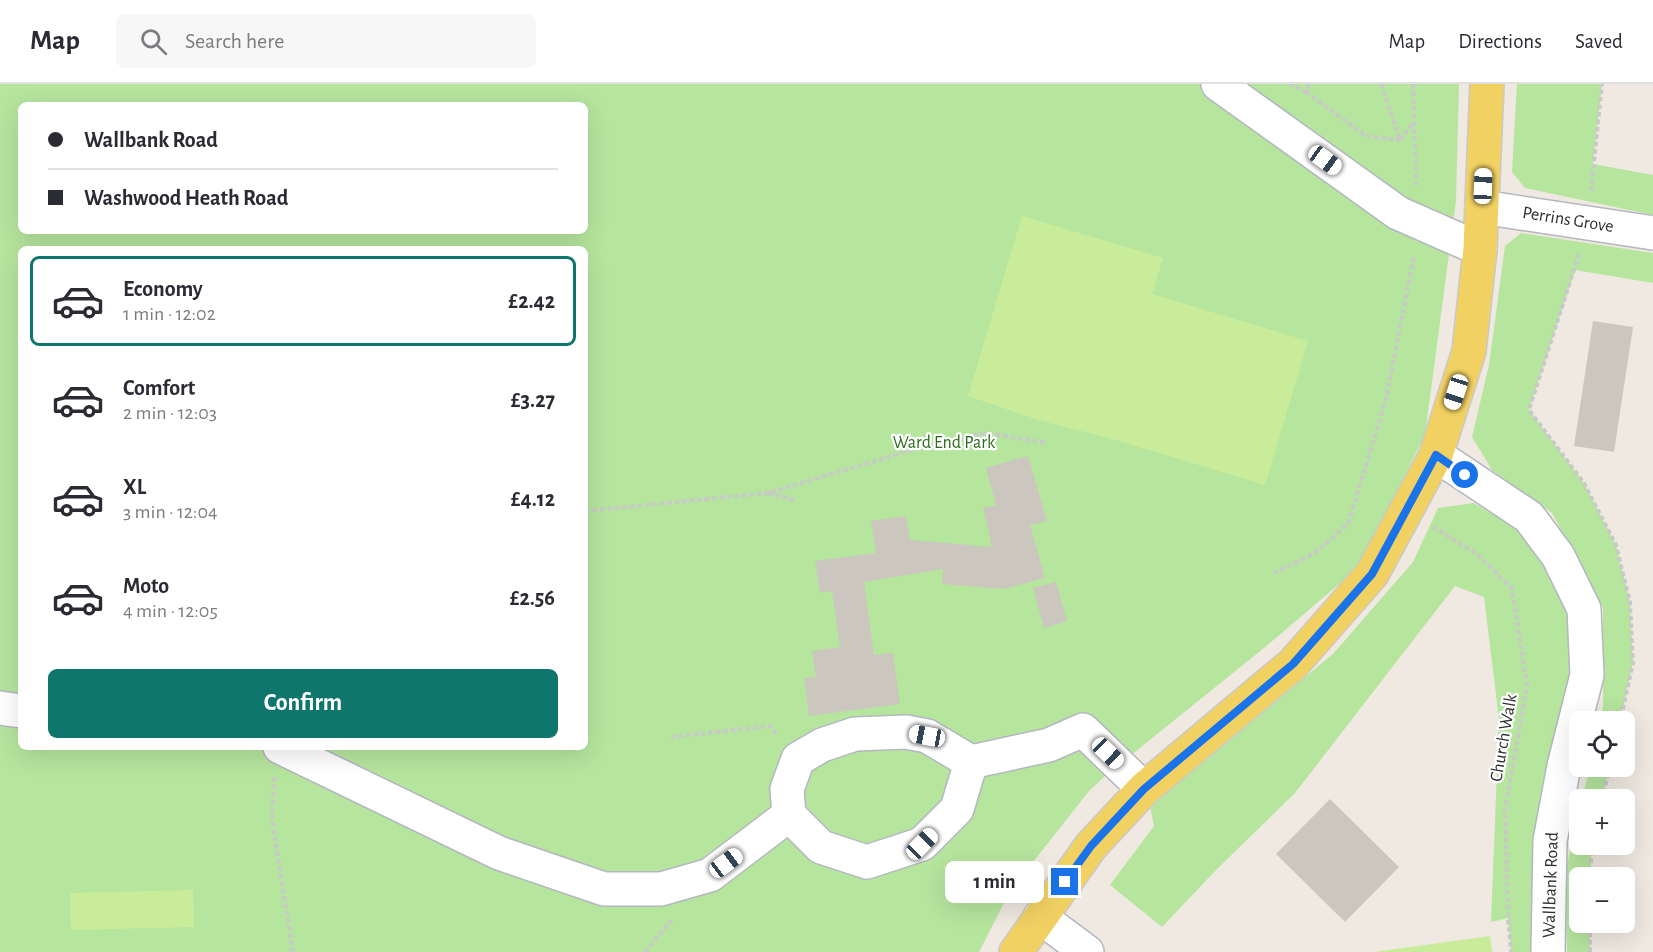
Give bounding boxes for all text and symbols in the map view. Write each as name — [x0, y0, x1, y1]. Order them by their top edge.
search box — [116, 14, 536, 68]
icon: search — [137, 25, 170, 58]
text: Map — [30, 27, 80, 55]
text: Search here — [185, 30, 284, 52]
text: Map — [1389, 31, 1425, 52]
text: Directions — [1458, 31, 1542, 52]
text: Saved — [1575, 31, 1623, 52]
text: Wallbank Road — [84, 129, 218, 151]
car — [1305, 142, 1345, 178]
car — [1473, 168, 1493, 204]
text: Washwood Heath Road — [84, 187, 288, 209]
street label: Perrins Grove — [1521, 204, 1615, 236]
icon: car — [51, 274, 105, 328]
text: Economy — [123, 278, 203, 300]
text: £2.42 — [508, 290, 555, 312]
text: 1 min · 12:02 — [123, 304, 216, 324]
car — [1442, 372, 1470, 412]
icon: car — [51, 373, 105, 427]
text: Comfort — [123, 377, 195, 399]
text: £3.27 — [511, 389, 555, 411]
text: 2 min · 12:03 — [123, 403, 217, 423]
park label: Ward End Park — [893, 434, 996, 452]
route start — [1451, 461, 1478, 488]
icon: car — [51, 472, 105, 526]
text: XL — [123, 476, 146, 498]
text: £4.12 — [511, 488, 555, 510]
text: 3 min · 12:04 — [123, 502, 218, 522]
icon: car — [51, 571, 105, 625]
text: Moto — [123, 575, 169, 597]
text: £2.56 — [510, 587, 555, 609]
text: 4 min · 12:05 — [123, 601, 218, 621]
button: Confirm — [48, 669, 558, 738]
street label: Church Walk — [1487, 692, 1521, 783]
map controls — [1569, 711, 1635, 933]
button: locate — [1569, 711, 1635, 777]
car — [908, 724, 946, 748]
car — [1089, 734, 1127, 772]
button: + — [1569, 789, 1635, 855]
car — [903, 825, 941, 863]
street label: Wallbank Road — [1540, 832, 1562, 938]
car — [706, 845, 746, 881]
callout: 1 min — [945, 861, 1044, 903]
button: − — [1569, 867, 1635, 933]
route end — [1051, 868, 1078, 895]
text: 1 min — [973, 872, 1016, 892]

